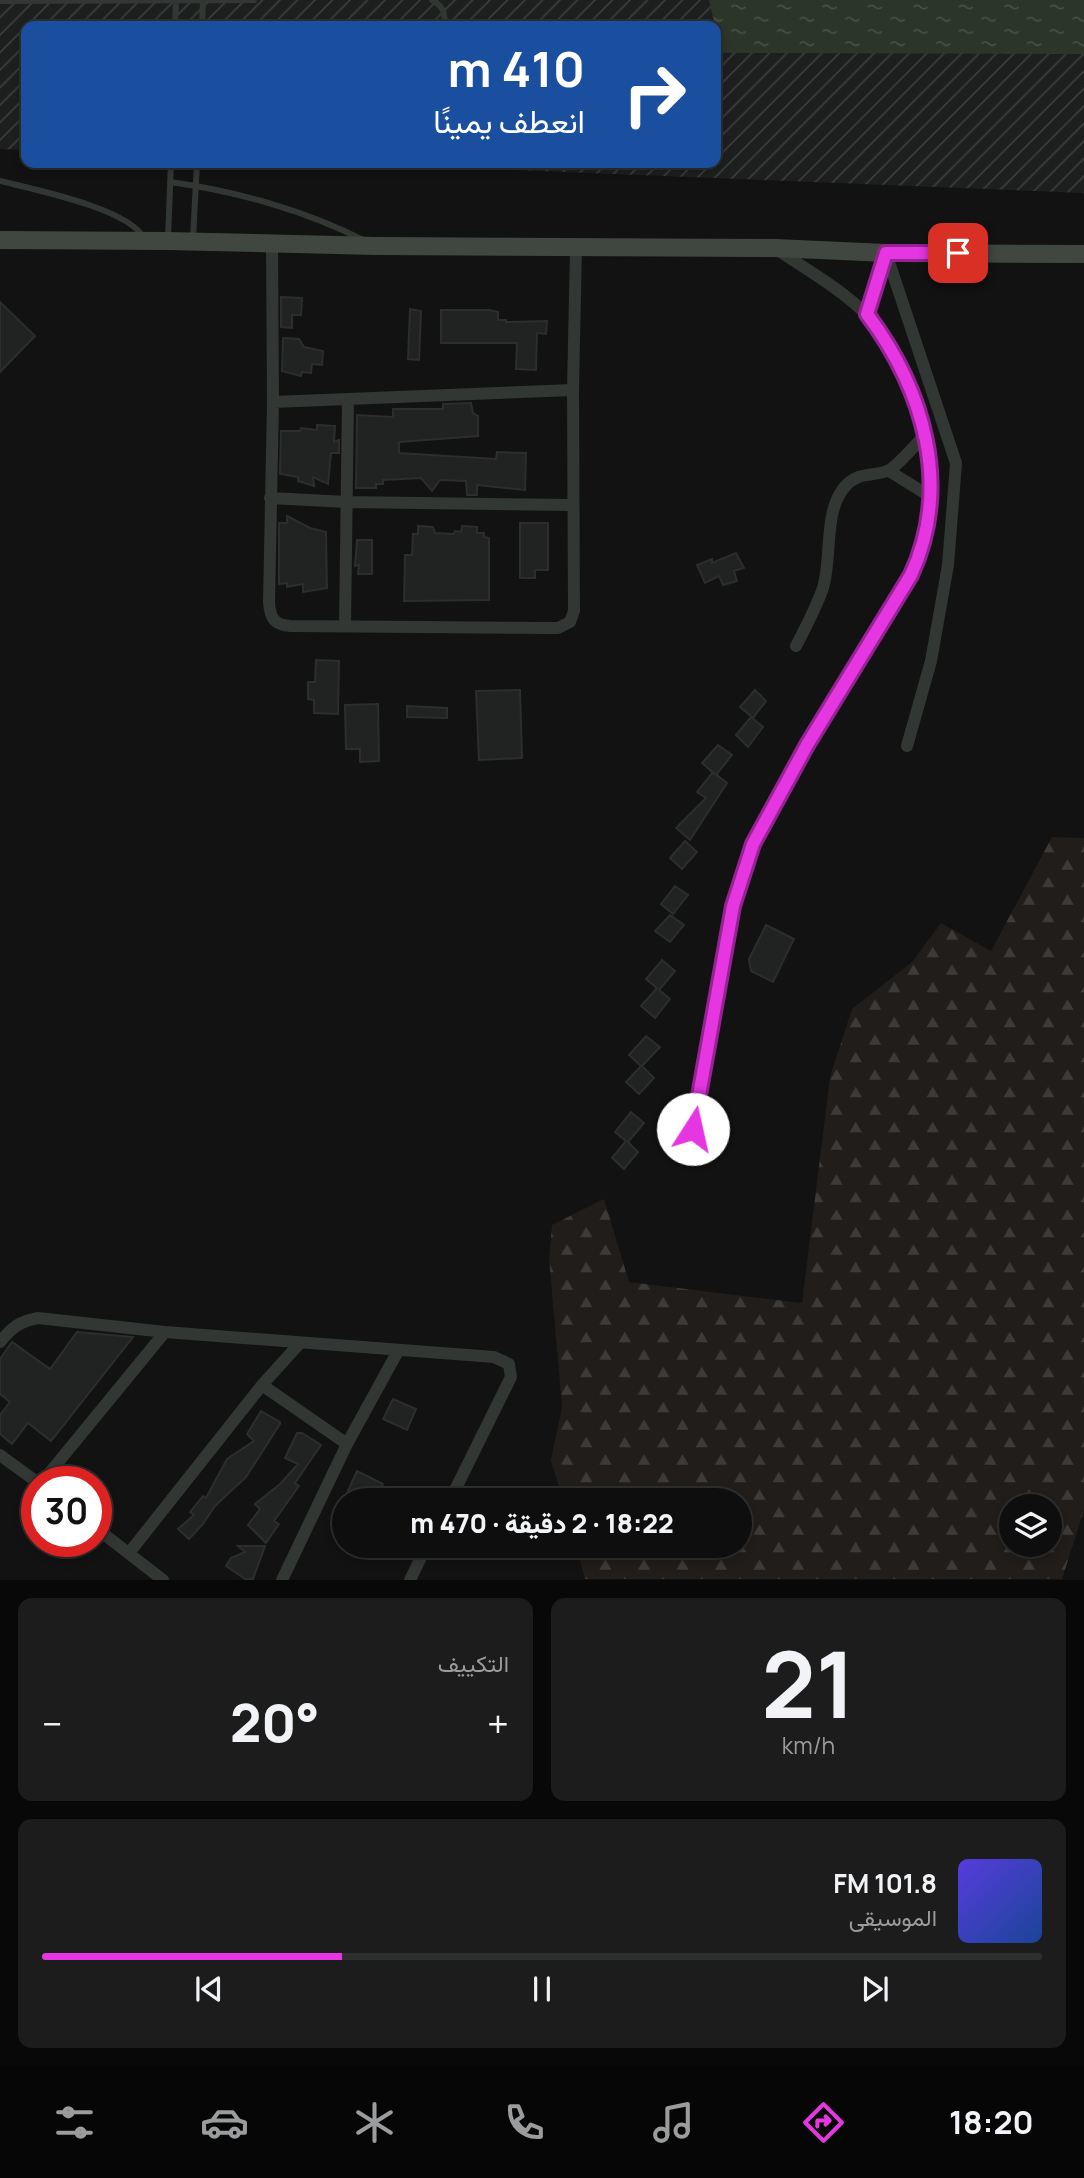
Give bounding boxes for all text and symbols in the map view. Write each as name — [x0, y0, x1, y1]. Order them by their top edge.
text: 410 m — [448, 35, 585, 102]
icon: right — [609, 49, 700, 140]
text: انعطف يمينًا — [433, 99, 585, 143]
pin — [928, 223, 988, 283]
icon: arrive — [939, 234, 977, 272]
position arrow — [656, 1092, 730, 1166]
speed limit sign: 30 — [21, 1466, 112, 1557]
map controls — [999, 1494, 1062, 1557]
button: layers — [999, 1494, 1062, 1557]
text: 18:22 · 2 دقيقة · 470 m — [410, 1505, 674, 1541]
text: 21 — [761, 1621, 856, 1745]
text: التكييف — [438, 1647, 509, 1679]
text: 20° — [230, 1687, 320, 1758]
text: − — [42, 1697, 63, 1749]
text: + — [487, 1697, 509, 1749]
text: km/h — [782, 1729, 835, 1761]
text: 101.8 FM — [833, 1865, 937, 1901]
text: الموسيقى — [849, 1901, 937, 1933]
icon: previous — [190, 1970, 228, 2008]
icon: pause — [523, 1970, 561, 2008]
icon: next — [856, 1970, 894, 2008]
icon: filters — [50, 2098, 99, 2147]
icon: car — [200, 2098, 249, 2147]
icon: climate — [350, 2098, 399, 2147]
icon: phone — [500, 2098, 549, 2147]
icon: music — [649, 2098, 698, 2147]
icon: directions — [799, 2098, 848, 2147]
text: 18:20 — [949, 2100, 1034, 2144]

